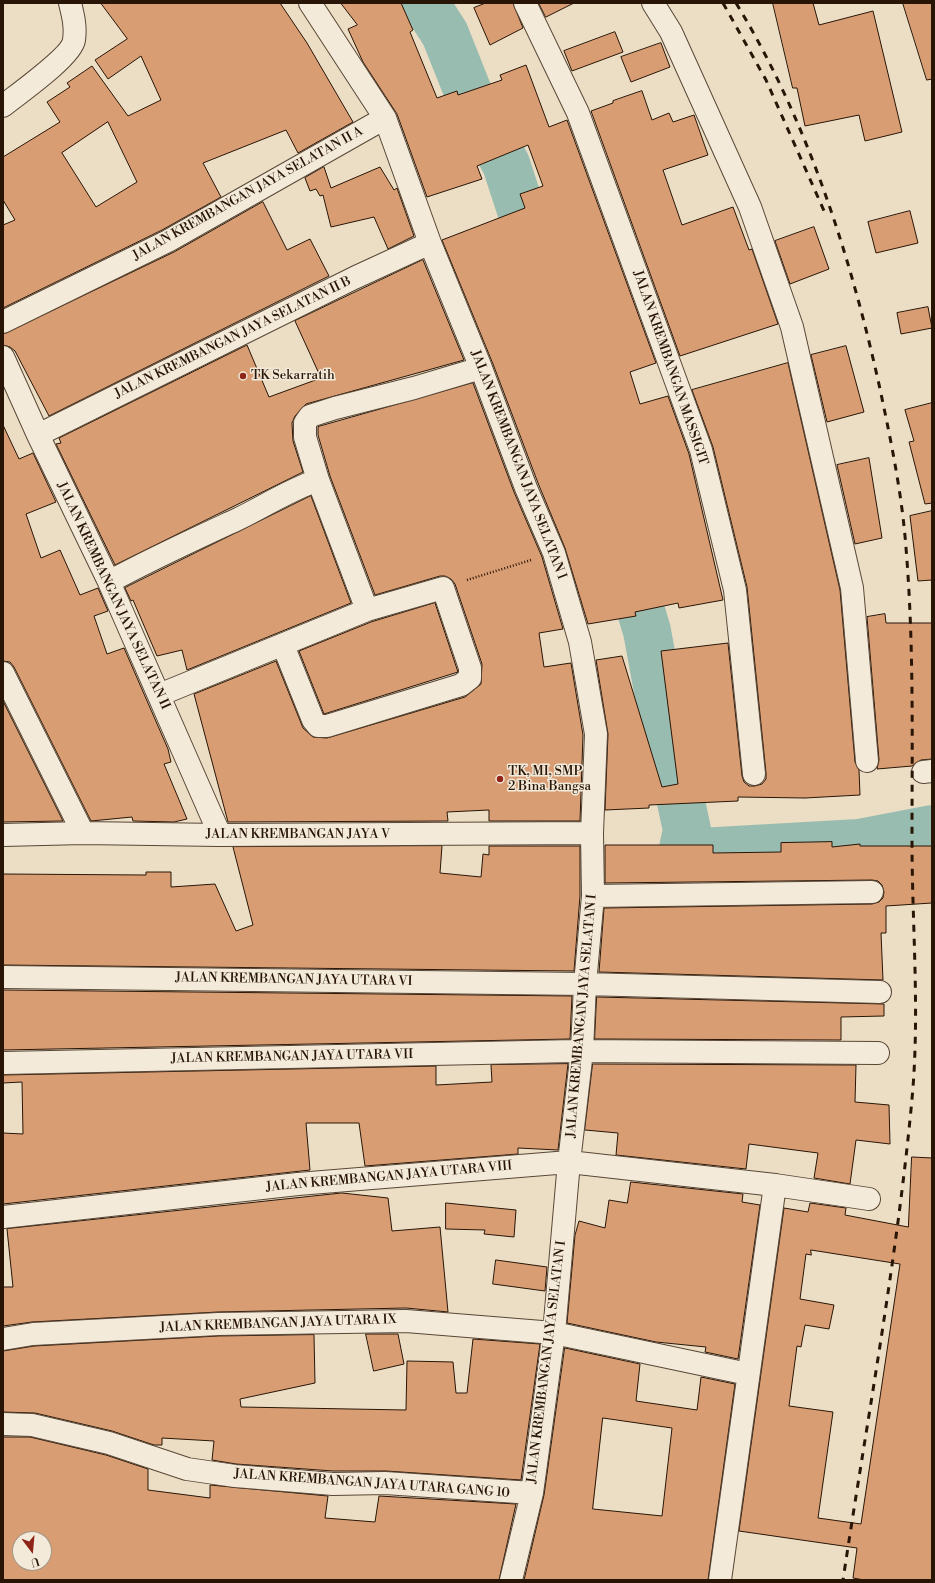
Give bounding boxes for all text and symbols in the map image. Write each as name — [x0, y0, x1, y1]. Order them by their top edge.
street label: JALAN KREMBANGAN JAYA SELATAN II A — [130, 124, 366, 264]
street label: JALAN KREMBANGAN MASSIGIT — [629, 268, 711, 468]
street label: JALAN KREMBANGAN JAYA SELATAN II B — [112, 274, 354, 402]
street label: JALAN KREMBANGAN JAYA SELATAN I — [467, 348, 569, 582]
place label: TK Sekarratih — [251, 368, 335, 384]
marker: TK Sekarratih — [238, 371, 248, 381]
street label: JALAN KREMBANGAN JAYA SELATAN II — [53, 480, 173, 712]
place label: TK, MI, SMP 2 Bina Bangsa — [508, 764, 591, 795]
marker: TK, MI, SMP 2 Bina Bangsa — [495, 774, 505, 784]
street label: JALAN KREMBANGAN JAYA V — [206, 827, 390, 843]
street label: JALAN KREMBANGAN JAYA SELATAN I — [564, 894, 600, 1138]
street label: JALAN KREMBANGAN JAYA UTARA VI — [175, 970, 413, 990]
street label: JALAN KREMBANGAN JAYA UTARA VII — [171, 1047, 413, 1067]
street label: JALAN KREMBANGAN JAYA UTARA VIII — [265, 1158, 513, 1196]
street label: JALAN KREMBANGAN JAYA SELATAN I — [524, 1240, 570, 1484]
street label: JALAN KREMBANGAN JAYA UTARA IX — [159, 1312, 397, 1336]
street label: JALAN KREMBANGAN JAYA UTARA GANG 10 — [234, 1467, 510, 1501]
north arrow — [12, 1531, 52, 1571]
text: U — [29, 1554, 41, 1569]

